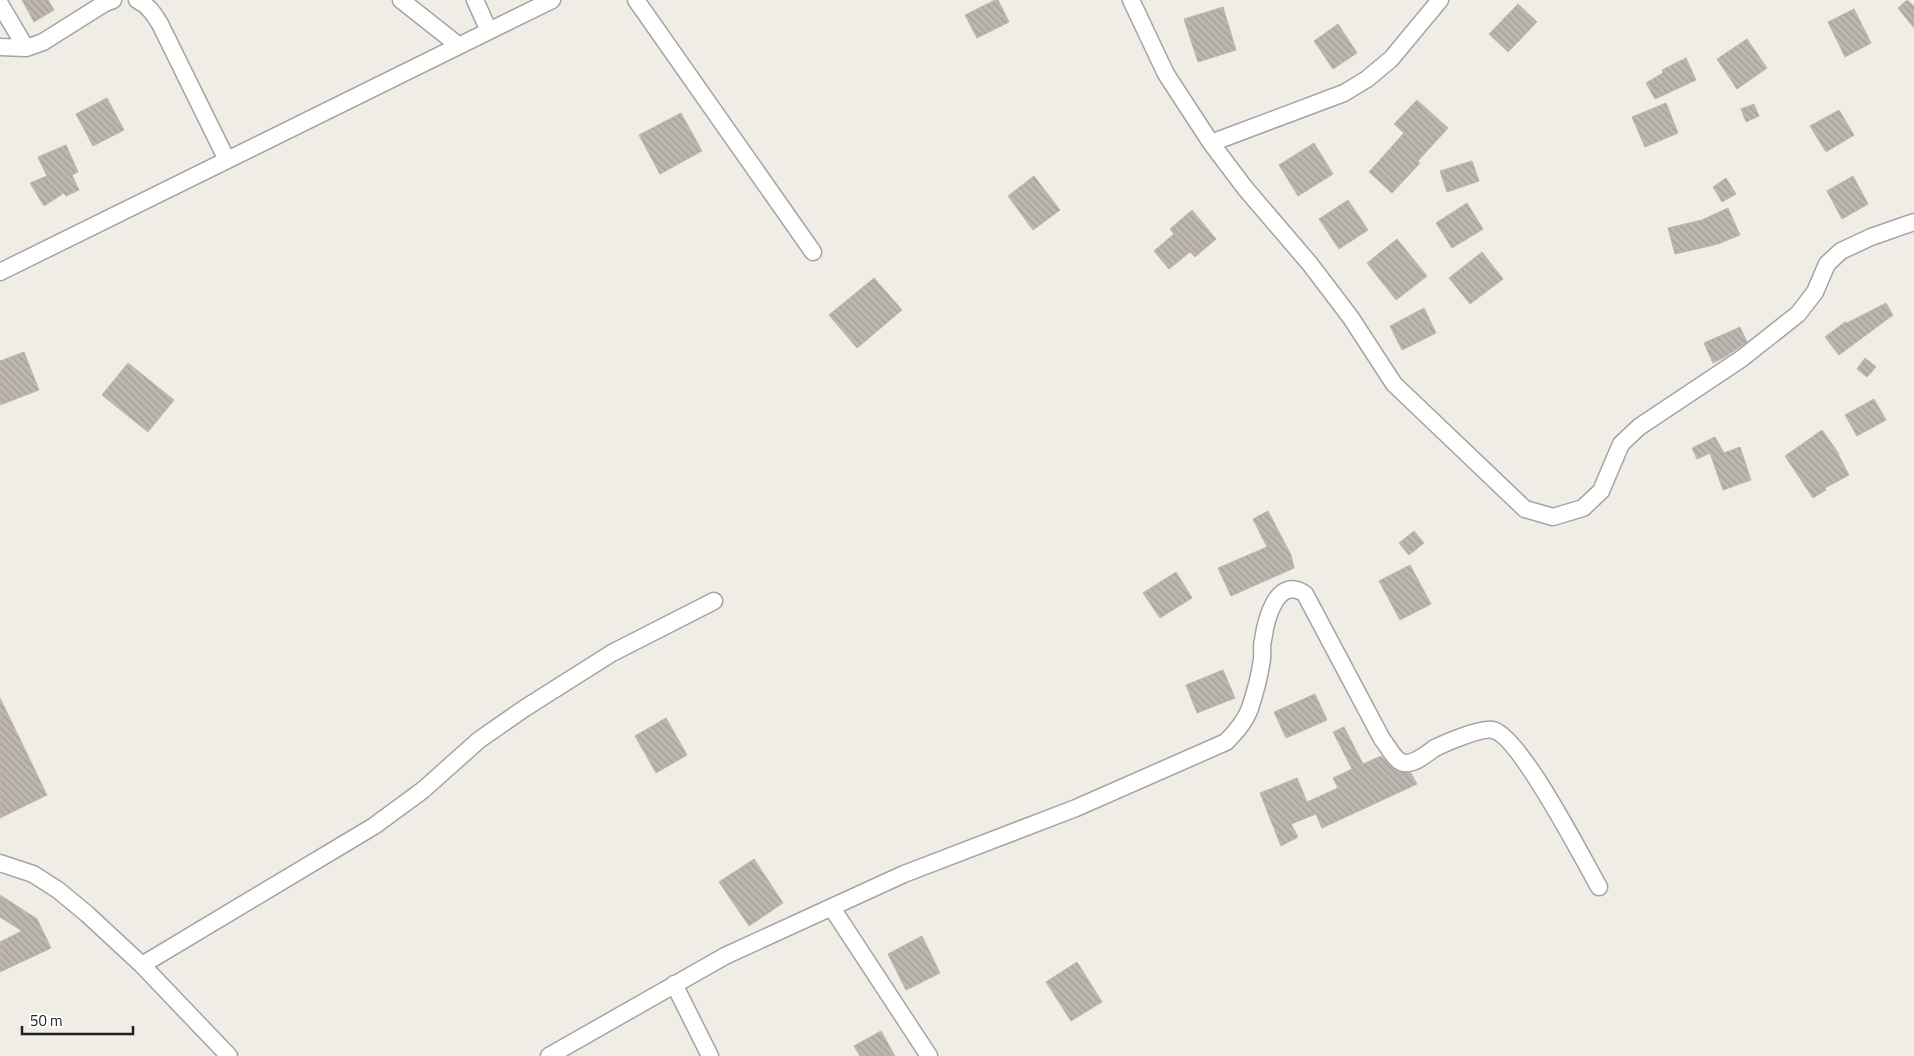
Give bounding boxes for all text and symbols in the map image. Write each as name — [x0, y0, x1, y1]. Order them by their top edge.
scale bar — [22, 1004, 134, 1036]
text: 50 m — [30, 1009, 63, 1032]

